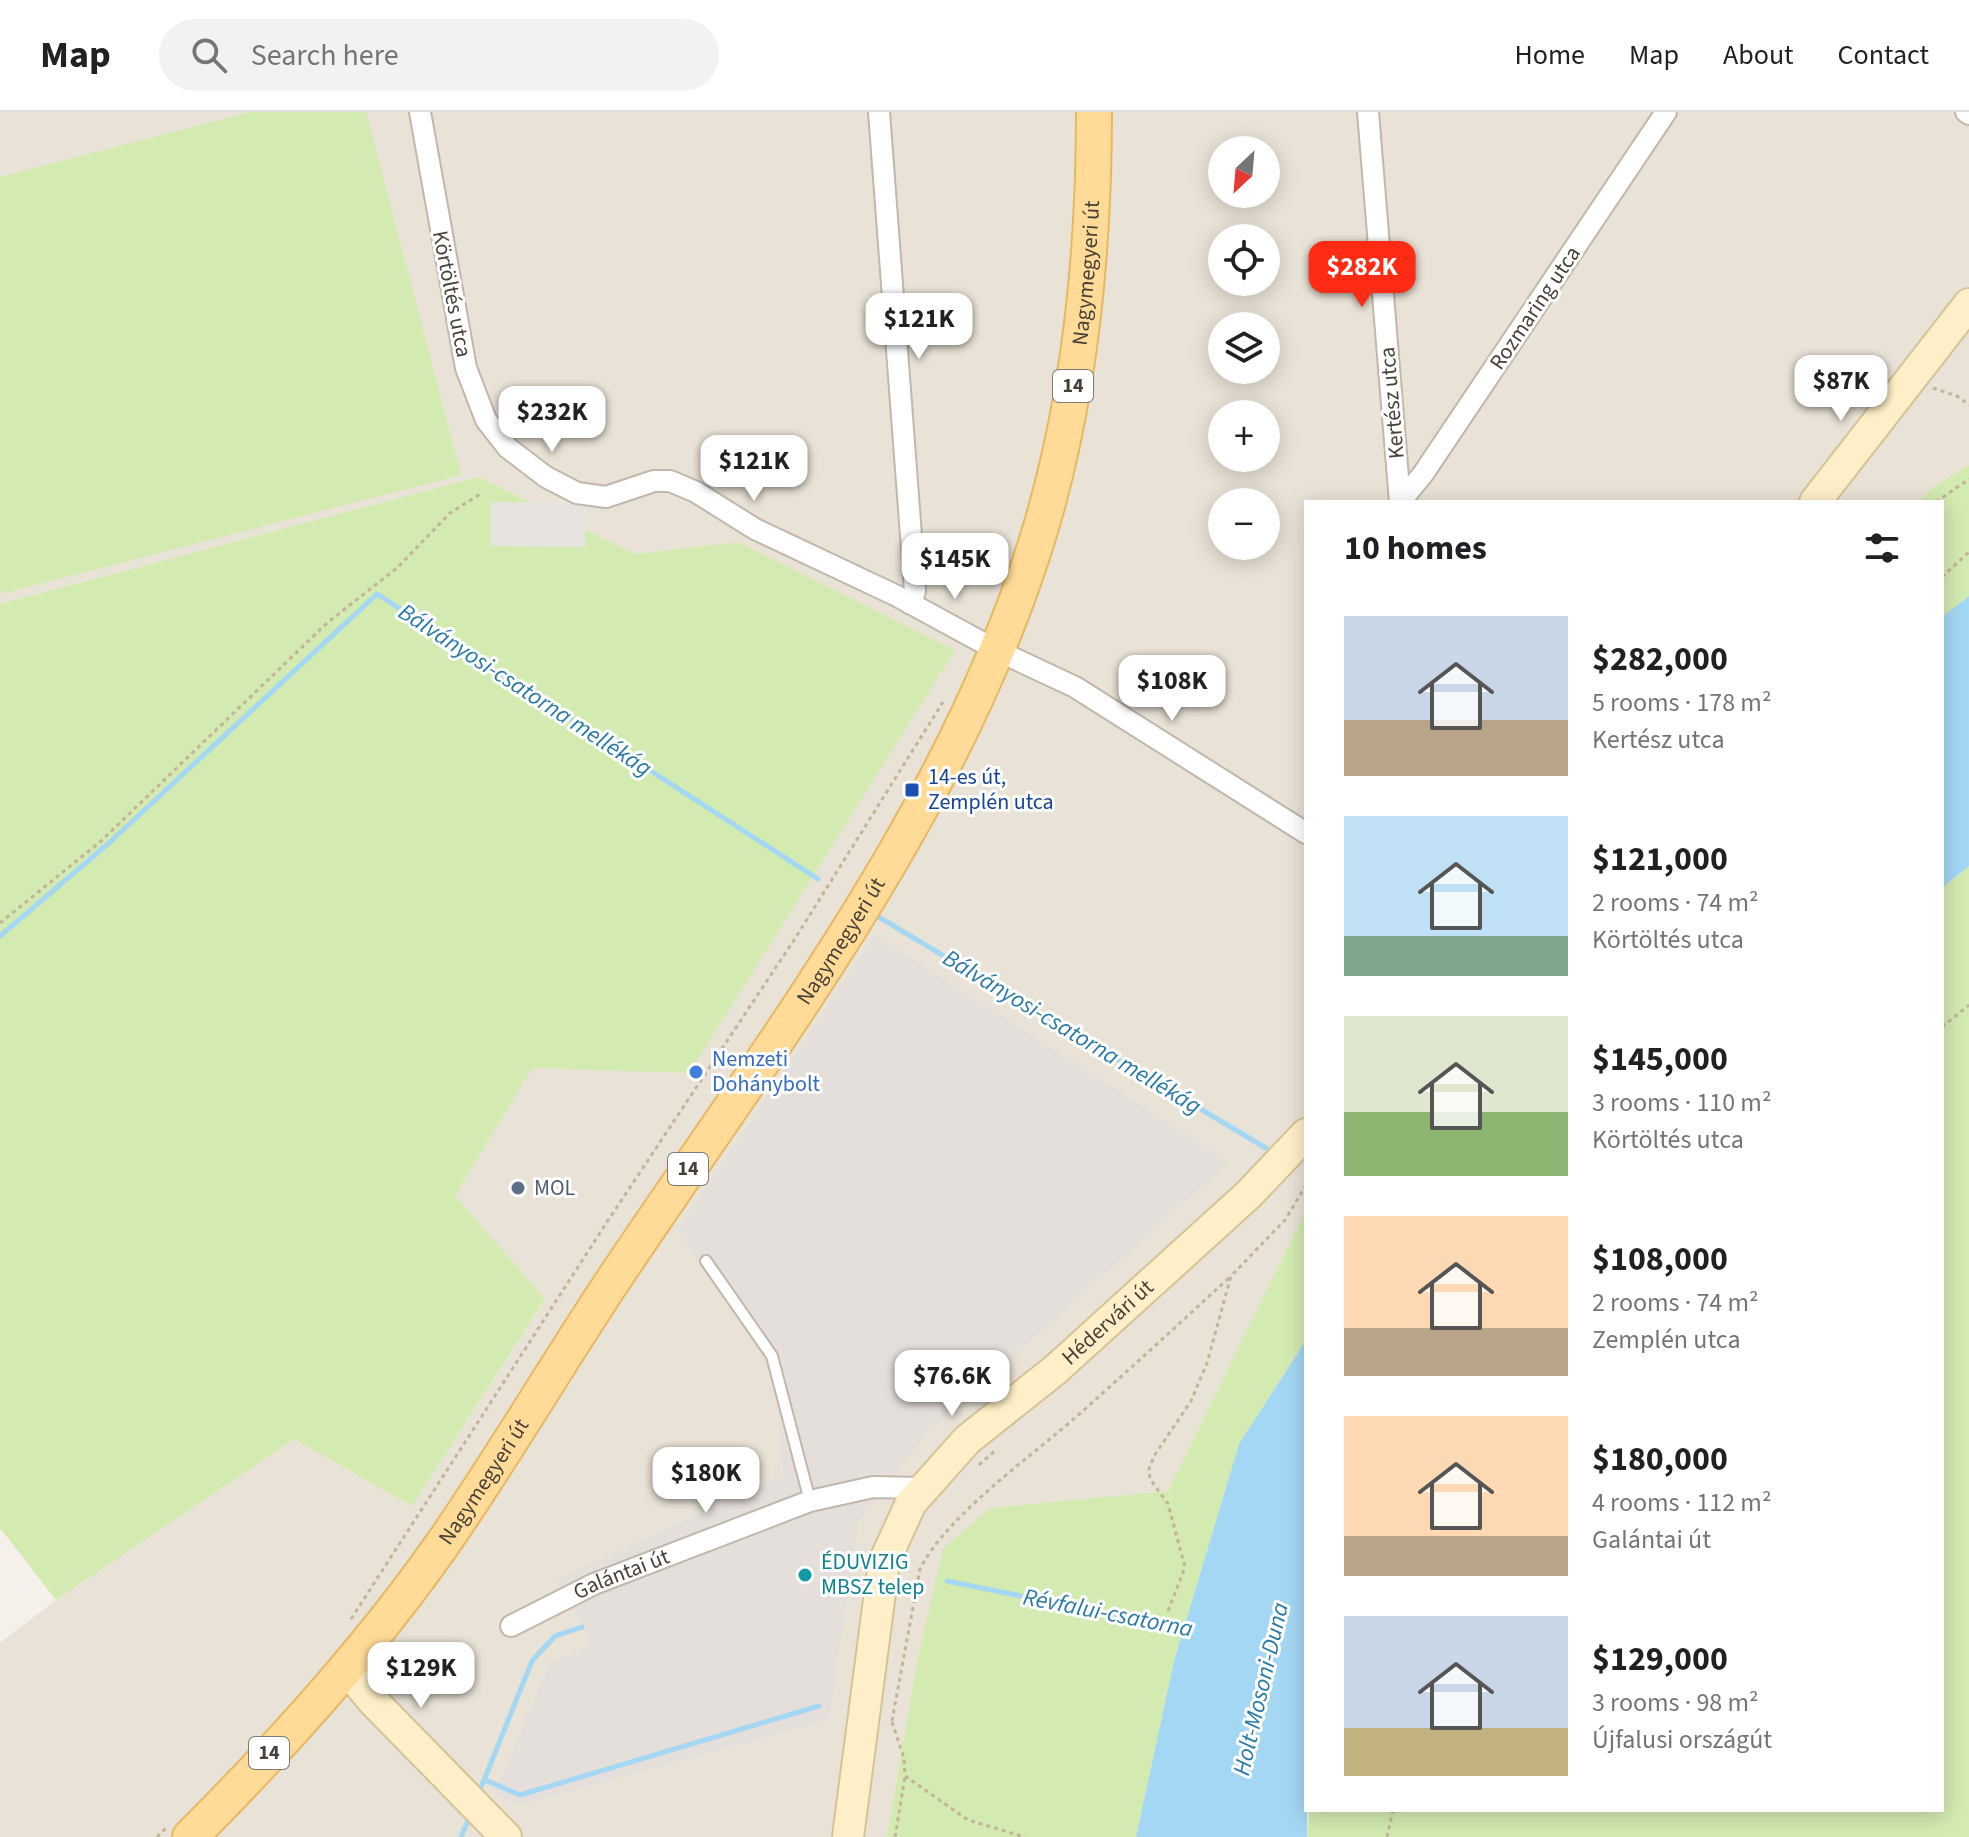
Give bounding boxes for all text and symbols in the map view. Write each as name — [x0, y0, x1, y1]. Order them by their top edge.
search box — [159, 19, 719, 91]
text: Map — [40, 28, 111, 82]
icon: search — [187, 33, 231, 77]
text: Search here — [251, 34, 399, 77]
text: Home — [1514, 35, 1585, 75]
text: Map — [1629, 35, 1679, 75]
text: About — [1723, 35, 1794, 75]
text: Contact — [1838, 35, 1929, 75]
north arrow — [1208, 136, 1280, 208]
map controls — [1208, 136, 1280, 560]
street label: Nagymegyeri út — [1064, 199, 1108, 347]
button: locate — [1208, 224, 1280, 296]
street label: Körtöltés utca — [424, 228, 480, 360]
street label: Rozmaring utca — [1482, 240, 1588, 376]
pin: $282K — [1306, 241, 1418, 309]
text: $282K — [1327, 248, 1397, 285]
pin: $121K — [863, 293, 975, 361]
text: $121K — [884, 300, 954, 337]
button: layers — [1208, 312, 1280, 384]
street label: Kertész utca — [1371, 346, 1413, 460]
pin: $87K — [1794, 355, 1888, 423]
text: $87K — [1812, 362, 1870, 399]
road number: 14 — [1053, 370, 1093, 402]
pin: $232K — [496, 386, 608, 454]
text: $232K — [517, 393, 587, 430]
button: + — [1208, 400, 1280, 472]
pin: $121K — [698, 435, 810, 503]
text: $121K — [719, 442, 789, 479]
button: − — [1208, 488, 1280, 560]
text: 10 homes — [1344, 524, 1487, 573]
icon: filters — [1860, 526, 1904, 570]
pin: $145K — [899, 533, 1011, 601]
text: $145K — [920, 540, 990, 577]
water label: Bálványosi-csatorna mellékág — [391, 595, 659, 785]
text: $282,000 — [1592, 635, 1728, 684]
icon: home — [1408, 648, 1504, 744]
pin: $108K — [1116, 655, 1228, 723]
text: $108K — [1137, 662, 1207, 699]
text: 5 rooms · 178 m² — [1592, 684, 1771, 721]
text: Kertész utca — [1592, 721, 1725, 758]
place label: 14-es út, Zemplén utca — [928, 761, 1054, 818]
marker: 14-es út, Zemplén utca — [903, 781, 921, 799]
text: $121,000 — [1592, 835, 1728, 884]
icon: home — [1408, 848, 1504, 944]
street label: Nagymegyeri út — [789, 871, 894, 1011]
text: 2 rooms · 74 m² — [1592, 884, 1759, 921]
text: Körtöltés utca — [1592, 921, 1744, 958]
water label: Bálványosi-csatorna mellékág — [936, 941, 1208, 1123]
text: $145,000 — [1592, 1035, 1728, 1084]
place label: Nemzeti Dohánybolt — [712, 1043, 821, 1100]
icon: home — [1408, 1048, 1504, 1144]
marker: Nemzeti Dohánybolt — [687, 1063, 705, 1081]
text: 3 rooms · 110 m² — [1592, 1084, 1771, 1121]
text: Körtöltés utca — [1592, 1121, 1744, 1158]
road number: 14 — [668, 1153, 708, 1185]
place label: MOL — [534, 1172, 576, 1204]
marker: MOL — [509, 1179, 527, 1197]
text: $108,000 — [1592, 1235, 1728, 1284]
icon: home — [1408, 1248, 1504, 1344]
street label: Hédervári út — [1054, 1272, 1161, 1373]
text: 2 rooms · 74 m² — [1592, 1284, 1759, 1321]
text: Zemplén utca — [1592, 1321, 1741, 1358]
pin: $76.6K — [887, 1350, 1017, 1418]
text: $76.6K — [913, 1357, 991, 1394]
street label: Nagymegyeri út — [431, 1412, 537, 1551]
text: $180,000 — [1592, 1435, 1728, 1484]
pin: $180K — [650, 1447, 762, 1515]
icon: home — [1408, 1448, 1504, 1544]
text: $180K — [671, 1454, 741, 1491]
text: 4 rooms · 112 m² — [1592, 1484, 1771, 1521]
text: Galántai út — [1592, 1521, 1711, 1558]
street label: Galántai út — [568, 1540, 674, 1608]
place label: ÉDUVIZIG MBSZ telep — [821, 1546, 924, 1603]
marker: ÉDUVIZIG MBSZ telep — [796, 1566, 814, 1584]
water label: Révfalui-csatorna — [1020, 1579, 1196, 1647]
water label: Holt-Mosoni-Duna — [1224, 1599, 1298, 1779]
text: $129,000 — [1592, 1635, 1728, 1684]
pin: $129K — [365, 1642, 477, 1710]
icon: home — [1408, 1648, 1504, 1744]
text: $129K — [386, 1649, 456, 1686]
text: 3 rooms · 98 m² — [1592, 1684, 1759, 1721]
text: Újfalusi országút — [1592, 1721, 1772, 1758]
road number: 14 — [249, 1737, 289, 1769]

